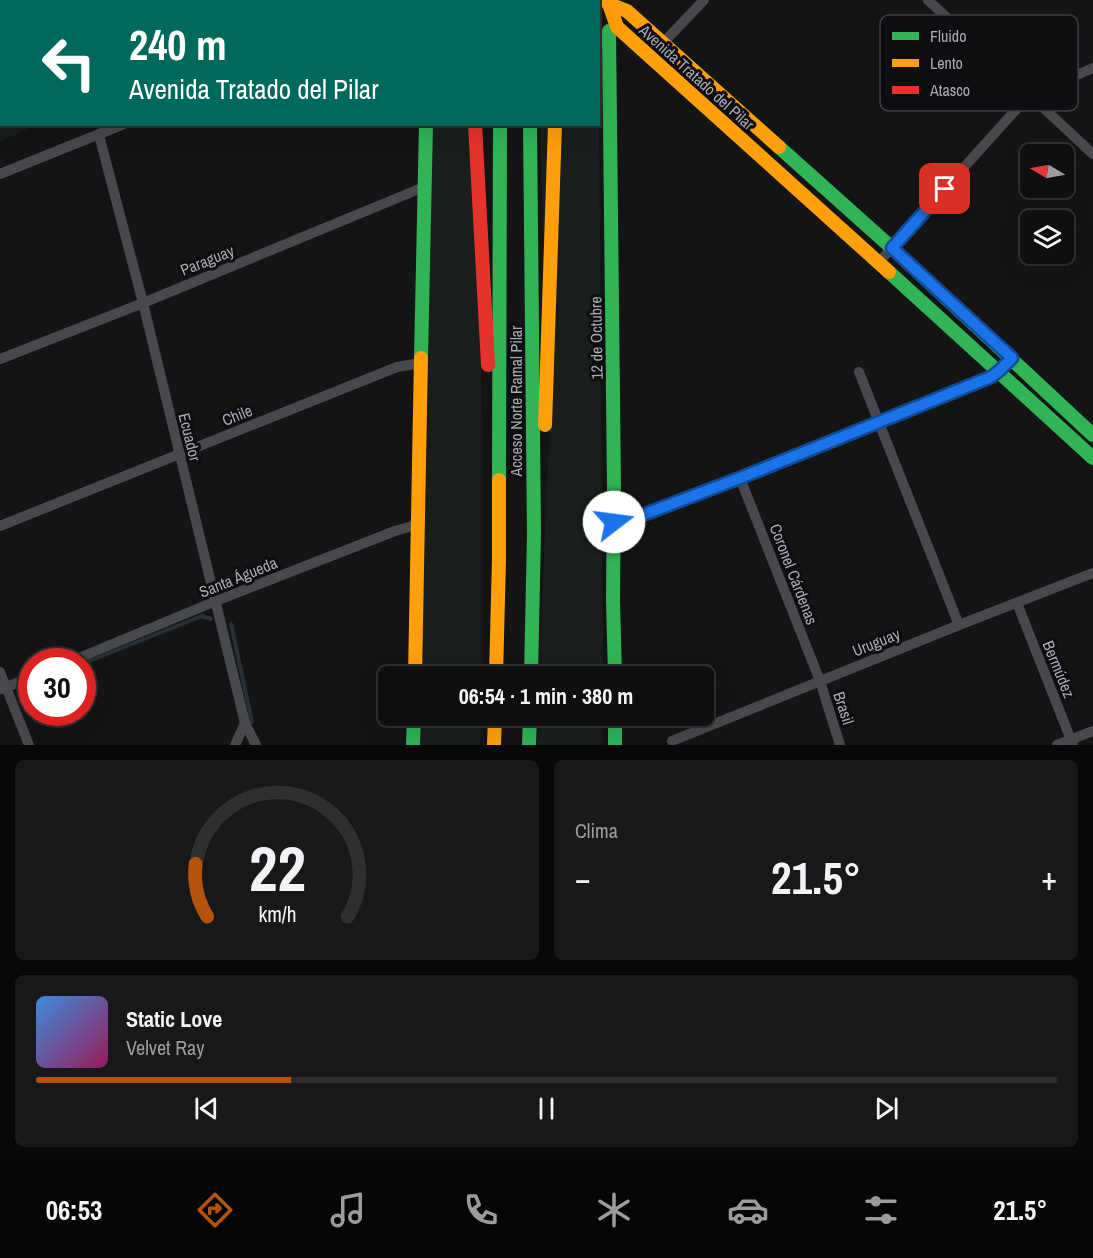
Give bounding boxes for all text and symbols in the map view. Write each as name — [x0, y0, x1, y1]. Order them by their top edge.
legend — [880, 15, 1078, 111]
text: 240 m — [129, 17, 227, 73]
street label: Avenida Tratado del Pilar — [634, 19, 760, 135]
icon: left — [30, 24, 108, 102]
text: Fluido — [930, 25, 966, 47]
text: Lento — [930, 52, 963, 74]
text: Avenida Tratado del Pilar — [129, 71, 379, 107]
text: Atasco — [929, 79, 970, 101]
north arrow — [1020, 144, 1074, 198]
map controls — [1020, 144, 1074, 264]
pin — [919, 163, 970, 214]
icon: arrive — [928, 172, 961, 205]
button: layers — [1020, 210, 1074, 264]
street label: Paraguay — [177, 239, 238, 281]
street label: 12 de Octubre — [584, 296, 608, 380]
street label: Acceso Norte Ramal Pilar — [505, 325, 527, 477]
street label: Chile — [219, 399, 255, 431]
street label: Ecuador — [173, 411, 207, 464]
position arrow — [582, 490, 646, 554]
street label: Coronel Cárdenas — [765, 520, 823, 628]
street label: Santa Águeda — [196, 551, 281, 603]
street label: Uruguay — [849, 622, 904, 661]
street label: Bermúdez — [1038, 637, 1081, 701]
speed limit sign: 30 — [18, 648, 96, 726]
text: 06:54 · 1 min · 380 m — [459, 681, 633, 711]
street label: Brasil — [828, 689, 860, 727]
text: Clima — [575, 817, 618, 844]
text: 22 — [249, 826, 305, 910]
text: 21.5° — [771, 847, 861, 908]
text: − — [575, 856, 591, 900]
text: + — [1041, 856, 1057, 900]
text: km/h — [258, 900, 296, 929]
text: Static Love — [126, 1004, 222, 1034]
text: Velvet Ray — [126, 1034, 204, 1061]
icon: previous — [190, 1092, 223, 1125]
icon: pause — [530, 1092, 563, 1125]
icon: next — [870, 1092, 903, 1125]
icon: directions — [194, 1189, 236, 1231]
icon: music — [327, 1189, 369, 1231]
icon: phone — [460, 1189, 502, 1231]
icon: climate — [593, 1189, 635, 1231]
icon: car — [727, 1189, 769, 1231]
icon: filters — [860, 1189, 902, 1231]
text: 06:53 — [46, 1192, 102, 1228]
text: 21.5° — [993, 1192, 1047, 1228]

